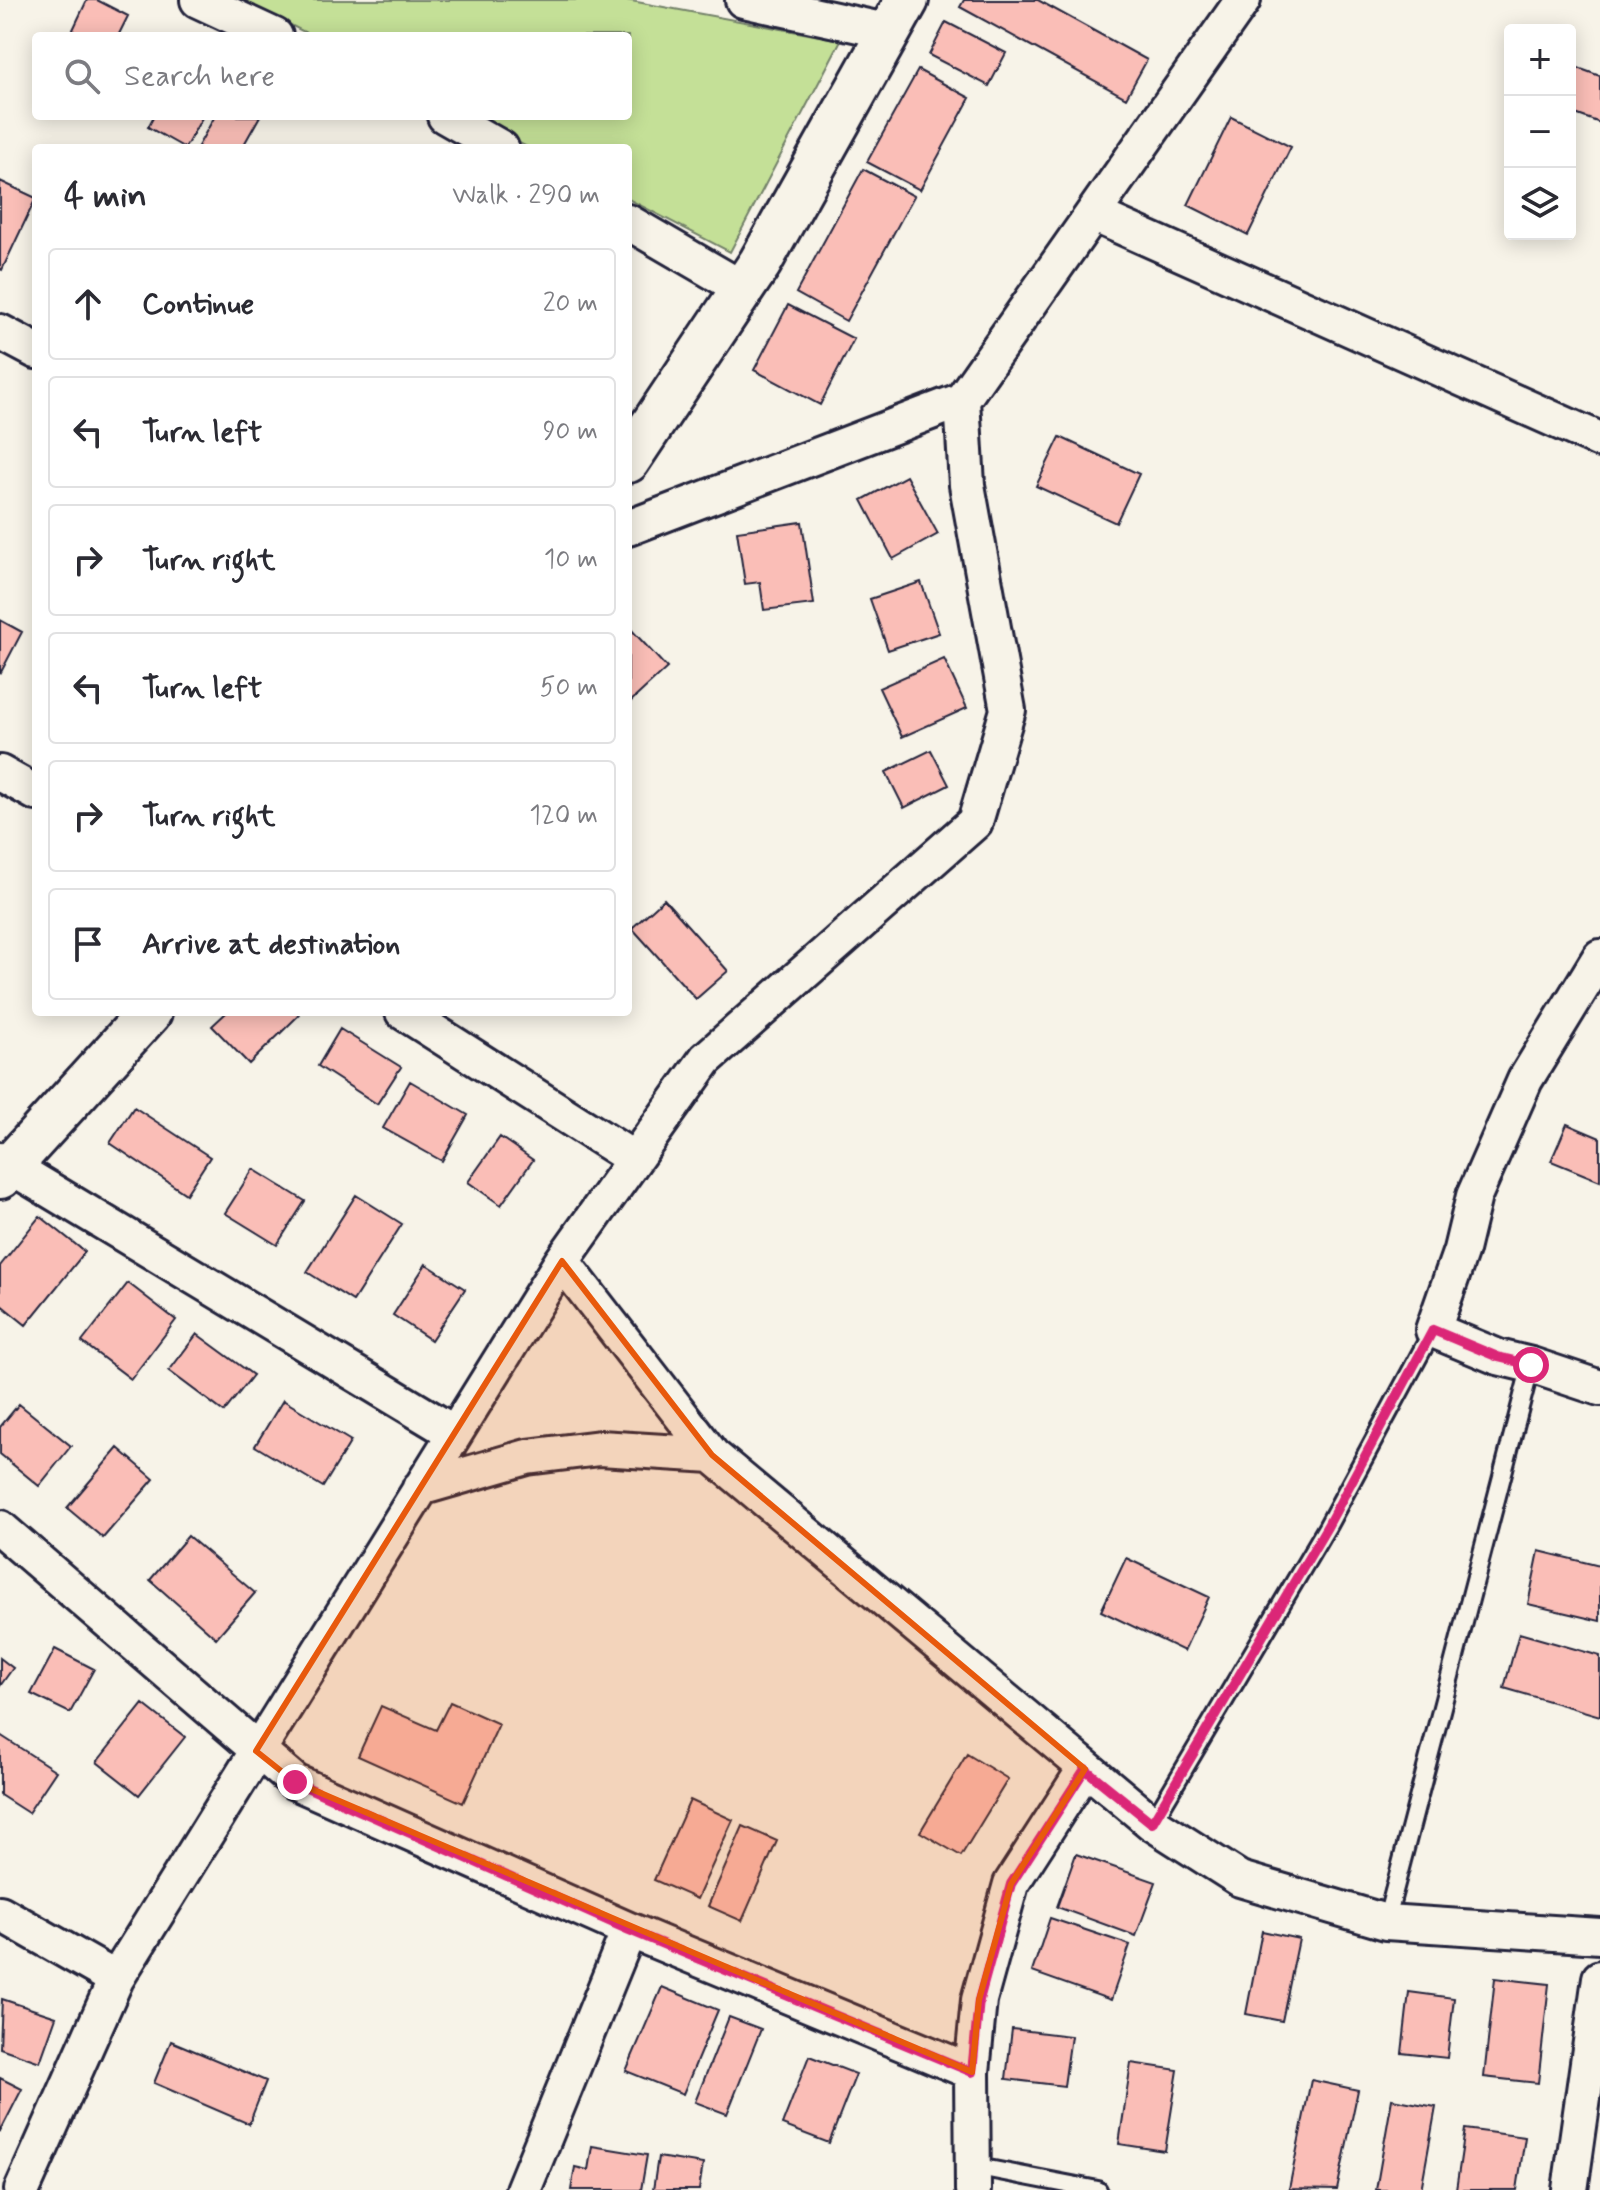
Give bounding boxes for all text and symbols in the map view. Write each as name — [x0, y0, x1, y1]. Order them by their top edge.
map controls — [1504, 24, 1576, 240]
button: + — [1504, 24, 1576, 96]
search box — [32, 32, 632, 120]
icon: search — [60, 54, 104, 98]
text: Search here — [124, 57, 275, 96]
button: − — [1504, 96, 1576, 168]
button: layers — [1504, 168, 1576, 240]
text: 4 min — [64, 174, 147, 219]
text: Walk · 290 m — [452, 179, 600, 213]
icon: ahead — [66, 282, 110, 326]
text: Continue — [142, 285, 254, 324]
text: 20 m — [543, 287, 598, 321]
icon: left — [66, 410, 110, 454]
text: Turn left — [142, 413, 262, 452]
text: 90 m — [543, 415, 598, 449]
icon: right — [66, 538, 110, 582]
text: Turn right — [142, 541, 275, 580]
text: 10 m — [544, 543, 598, 577]
icon: left — [66, 666, 110, 710]
text: Turn left — [142, 669, 262, 708]
text: 50 m — [540, 671, 598, 705]
icon: right — [66, 794, 110, 838]
text: Turn right — [142, 797, 275, 836]
text: 120 m — [529, 799, 598, 833]
icon: arrive — [66, 922, 110, 966]
text: Arrive at destination — [142, 925, 400, 964]
route start — [1513, 1347, 1549, 1383]
route end — [277, 1764, 313, 1800]

